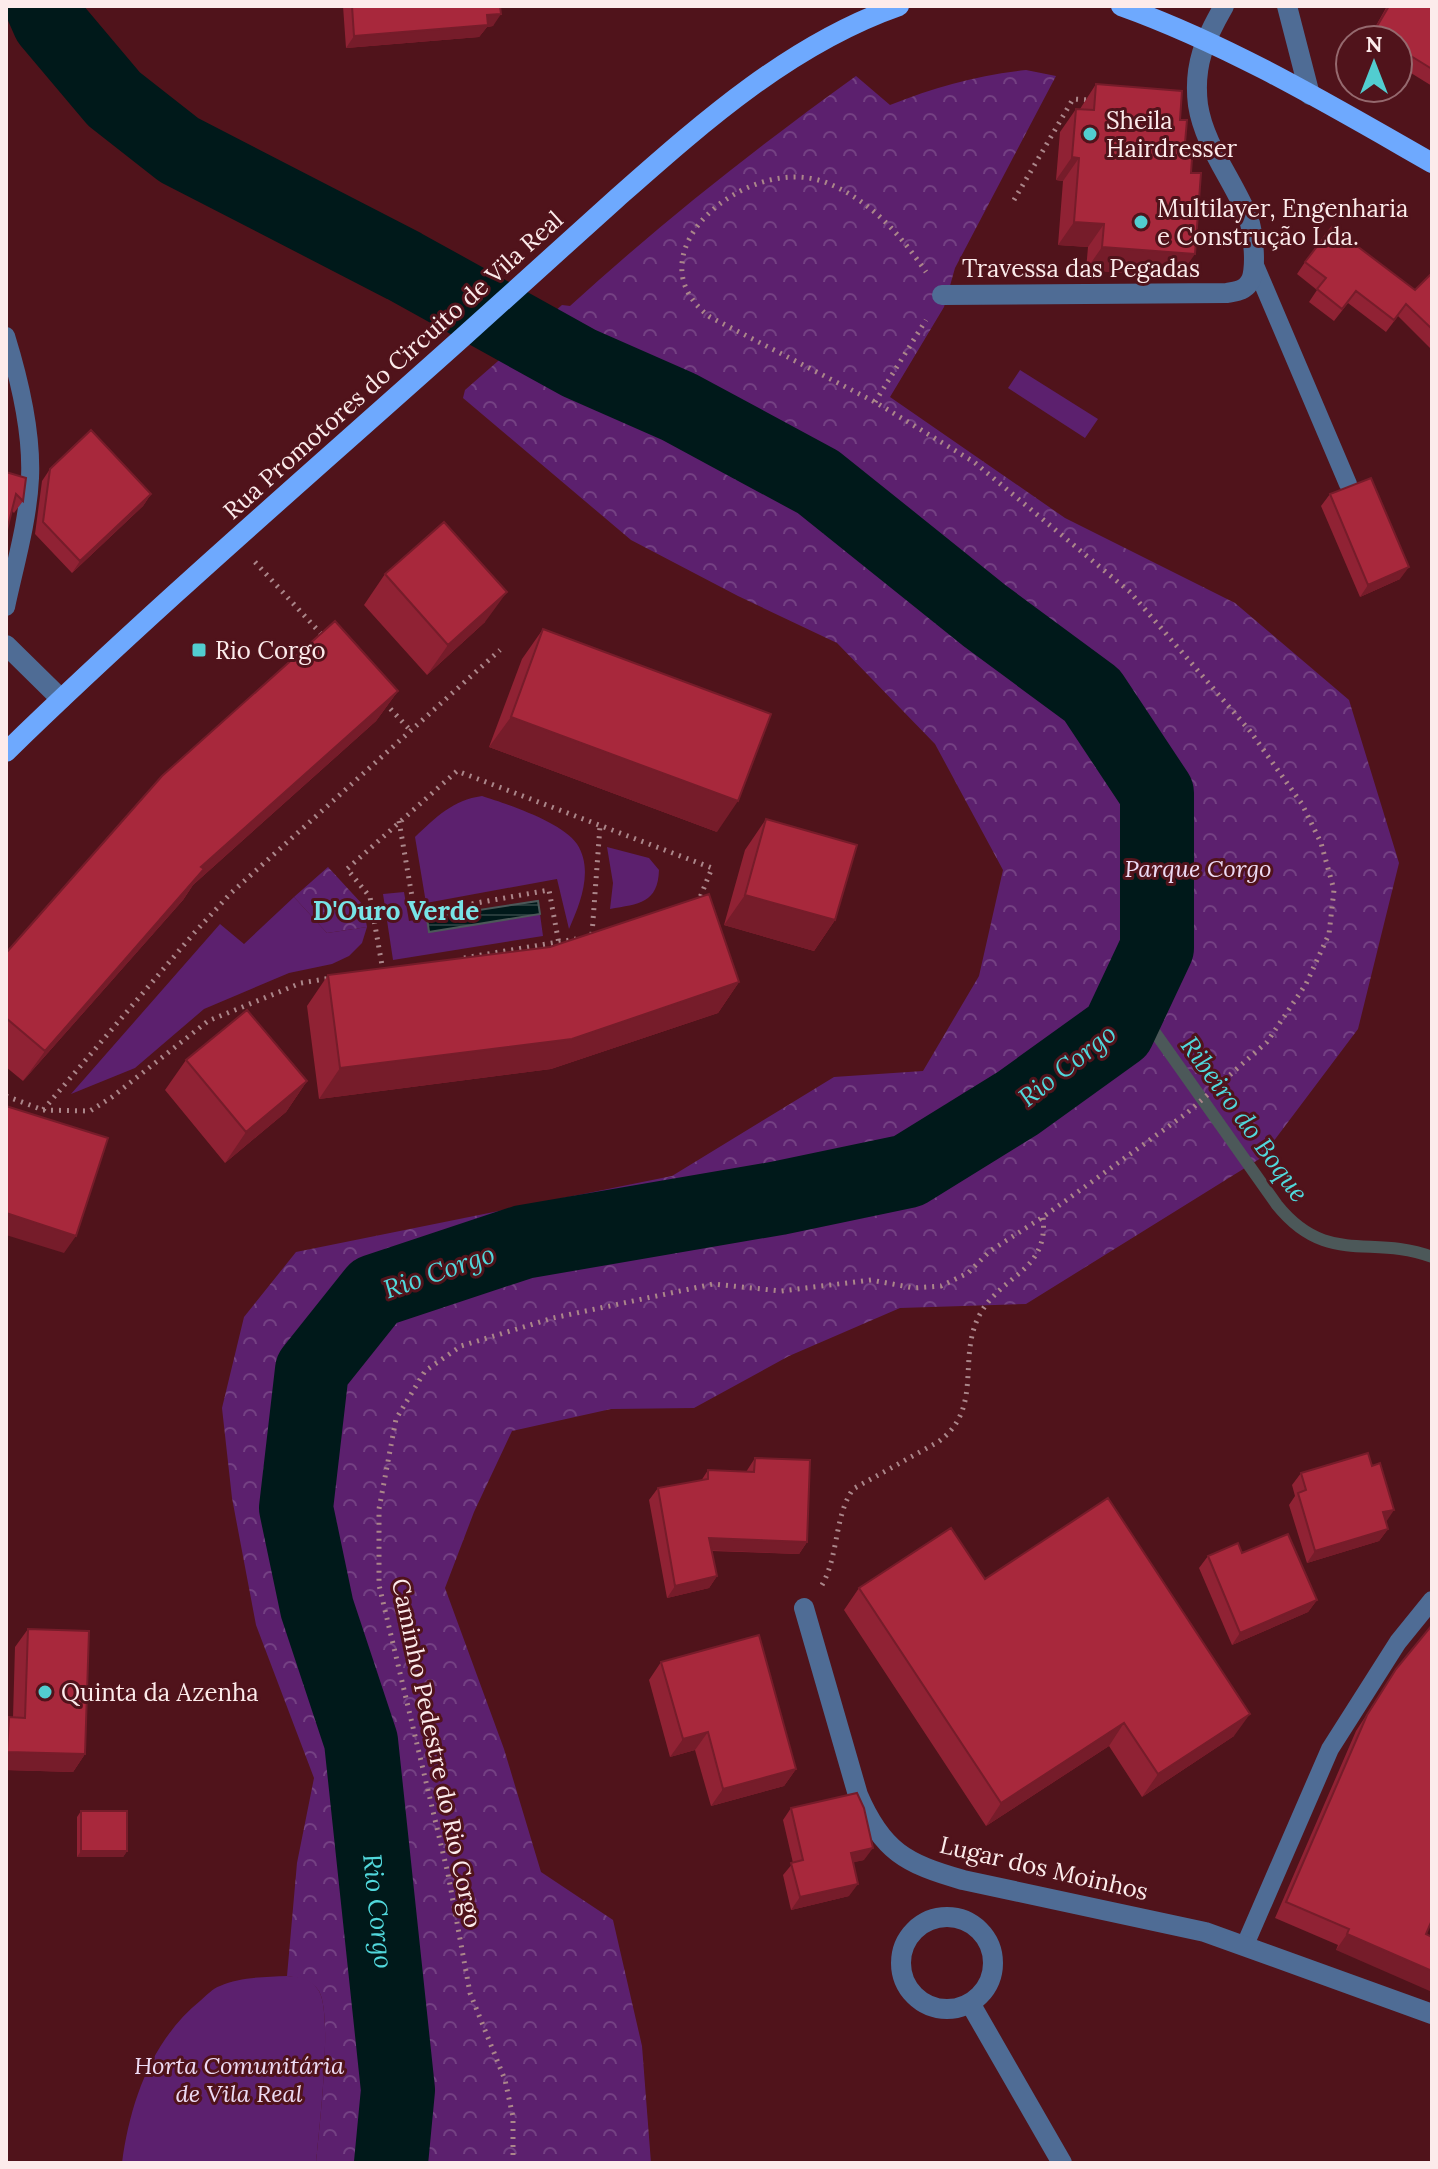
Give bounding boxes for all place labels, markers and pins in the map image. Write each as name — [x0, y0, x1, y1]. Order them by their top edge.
place label: Sheila Hairdresser — [1106, 105, 1238, 164]
marker: Sheila Hairdresser — [1081, 125, 1099, 143]
place label: Multilayer, Engenharia e Construção Lda. — [1157, 193, 1408, 252]
marker: Multilayer, Engenharia e Construção Lda. — [1132, 213, 1150, 231]
place label: Rio Corgo — [215, 635, 325, 666]
marker: Rio Corgo — [190, 641, 208, 659]
place label: Quinta da Azenha — [61, 1677, 259, 1708]
marker: Quinta da Azenha — [36, 1683, 54, 1701]

